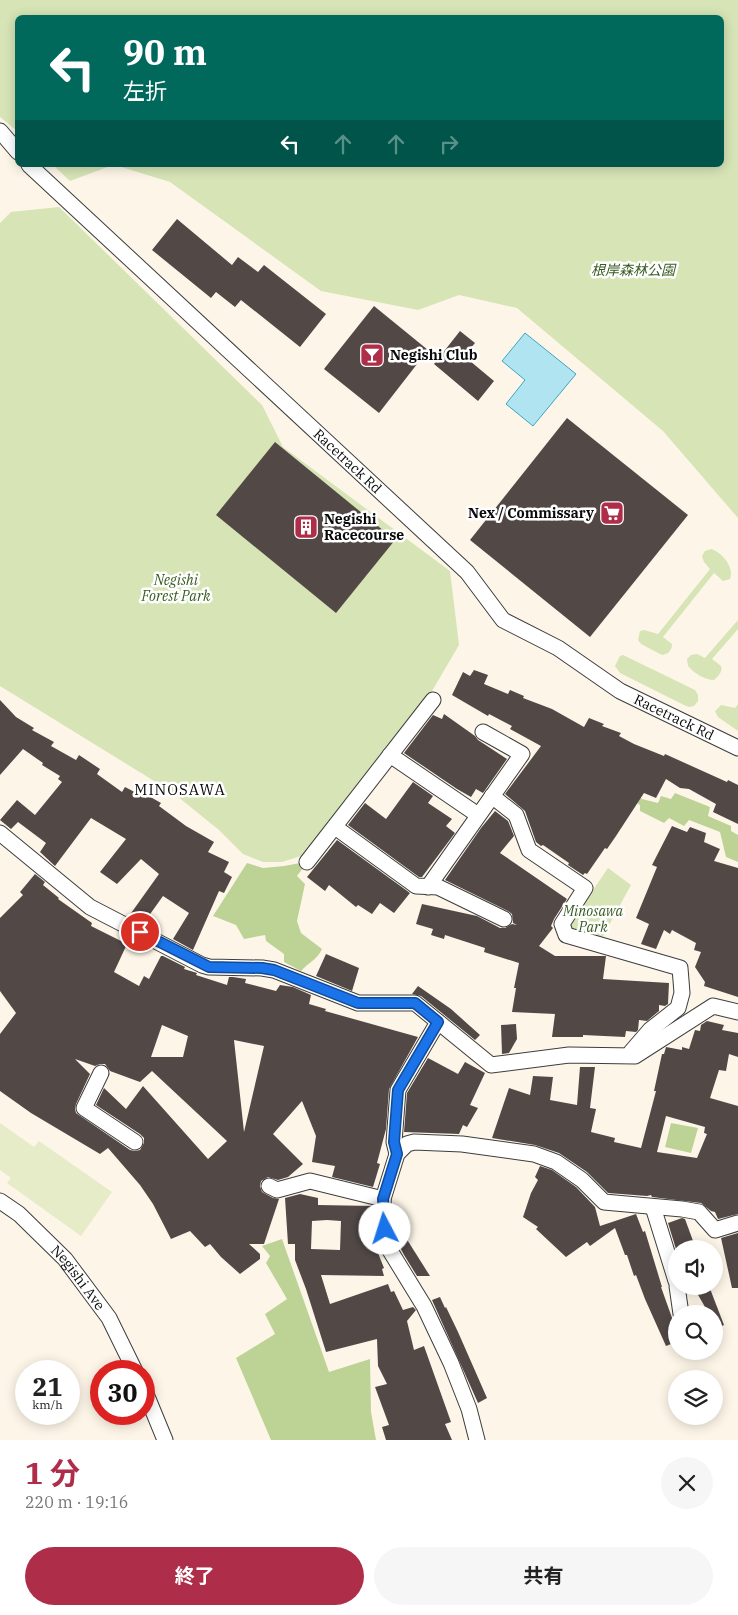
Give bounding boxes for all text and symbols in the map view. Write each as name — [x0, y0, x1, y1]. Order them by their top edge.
text: 90 m — [123, 29, 207, 75]
icon: left — [40, 35, 105, 100]
text: 左折 — [123, 76, 167, 105]
icon: left — [276, 130, 304, 158]
icon: ahead — [329, 130, 357, 158]
icon: ahead — [382, 130, 410, 158]
icon: right — [435, 130, 463, 158]
park label: 根岸森林公園 — [591, 261, 677, 279]
bar icon: Negishi Club — [359, 342, 385, 368]
place label: Negishi Club — [390, 346, 478, 364]
street label: Racetrack Rd — [310, 425, 386, 498]
supermarket icon: Nex / Commissary — [599, 500, 625, 526]
place label: Nex / Commissary — [468, 504, 594, 522]
place label: Negishi Racecourse — [324, 510, 404, 544]
building icon: Negishi Racecourse — [293, 514, 319, 540]
park label: Negishi Forest Park — [141, 571, 211, 605]
street label: Racetrack Rd — [631, 690, 717, 744]
district label: MINOSAWA — [134, 780, 226, 799]
park label: Minosawa Park — [562, 902, 623, 936]
pin — [119, 911, 161, 953]
icon: arrive — [126, 918, 154, 946]
position arrow — [358, 1202, 410, 1254]
map controls — [668, 1240, 723, 1425]
button: sound — [668, 1240, 723, 1295]
street label: Negishi Ave — [47, 1241, 109, 1314]
button: search — [668, 1305, 723, 1360]
speed limit sign: 30 — [90, 1360, 155, 1425]
text: 21 — [32, 1370, 63, 1403]
button: layers — [668, 1370, 723, 1425]
text: km/h — [32, 1397, 63, 1412]
text: 1 分 — [25, 1453, 80, 1492]
button: close — [661, 1457, 713, 1509]
text: 220 m · 19:16 — [25, 1492, 128, 1512]
button: 終了 — [25, 1547, 364, 1605]
button: 共有 — [374, 1547, 713, 1605]

